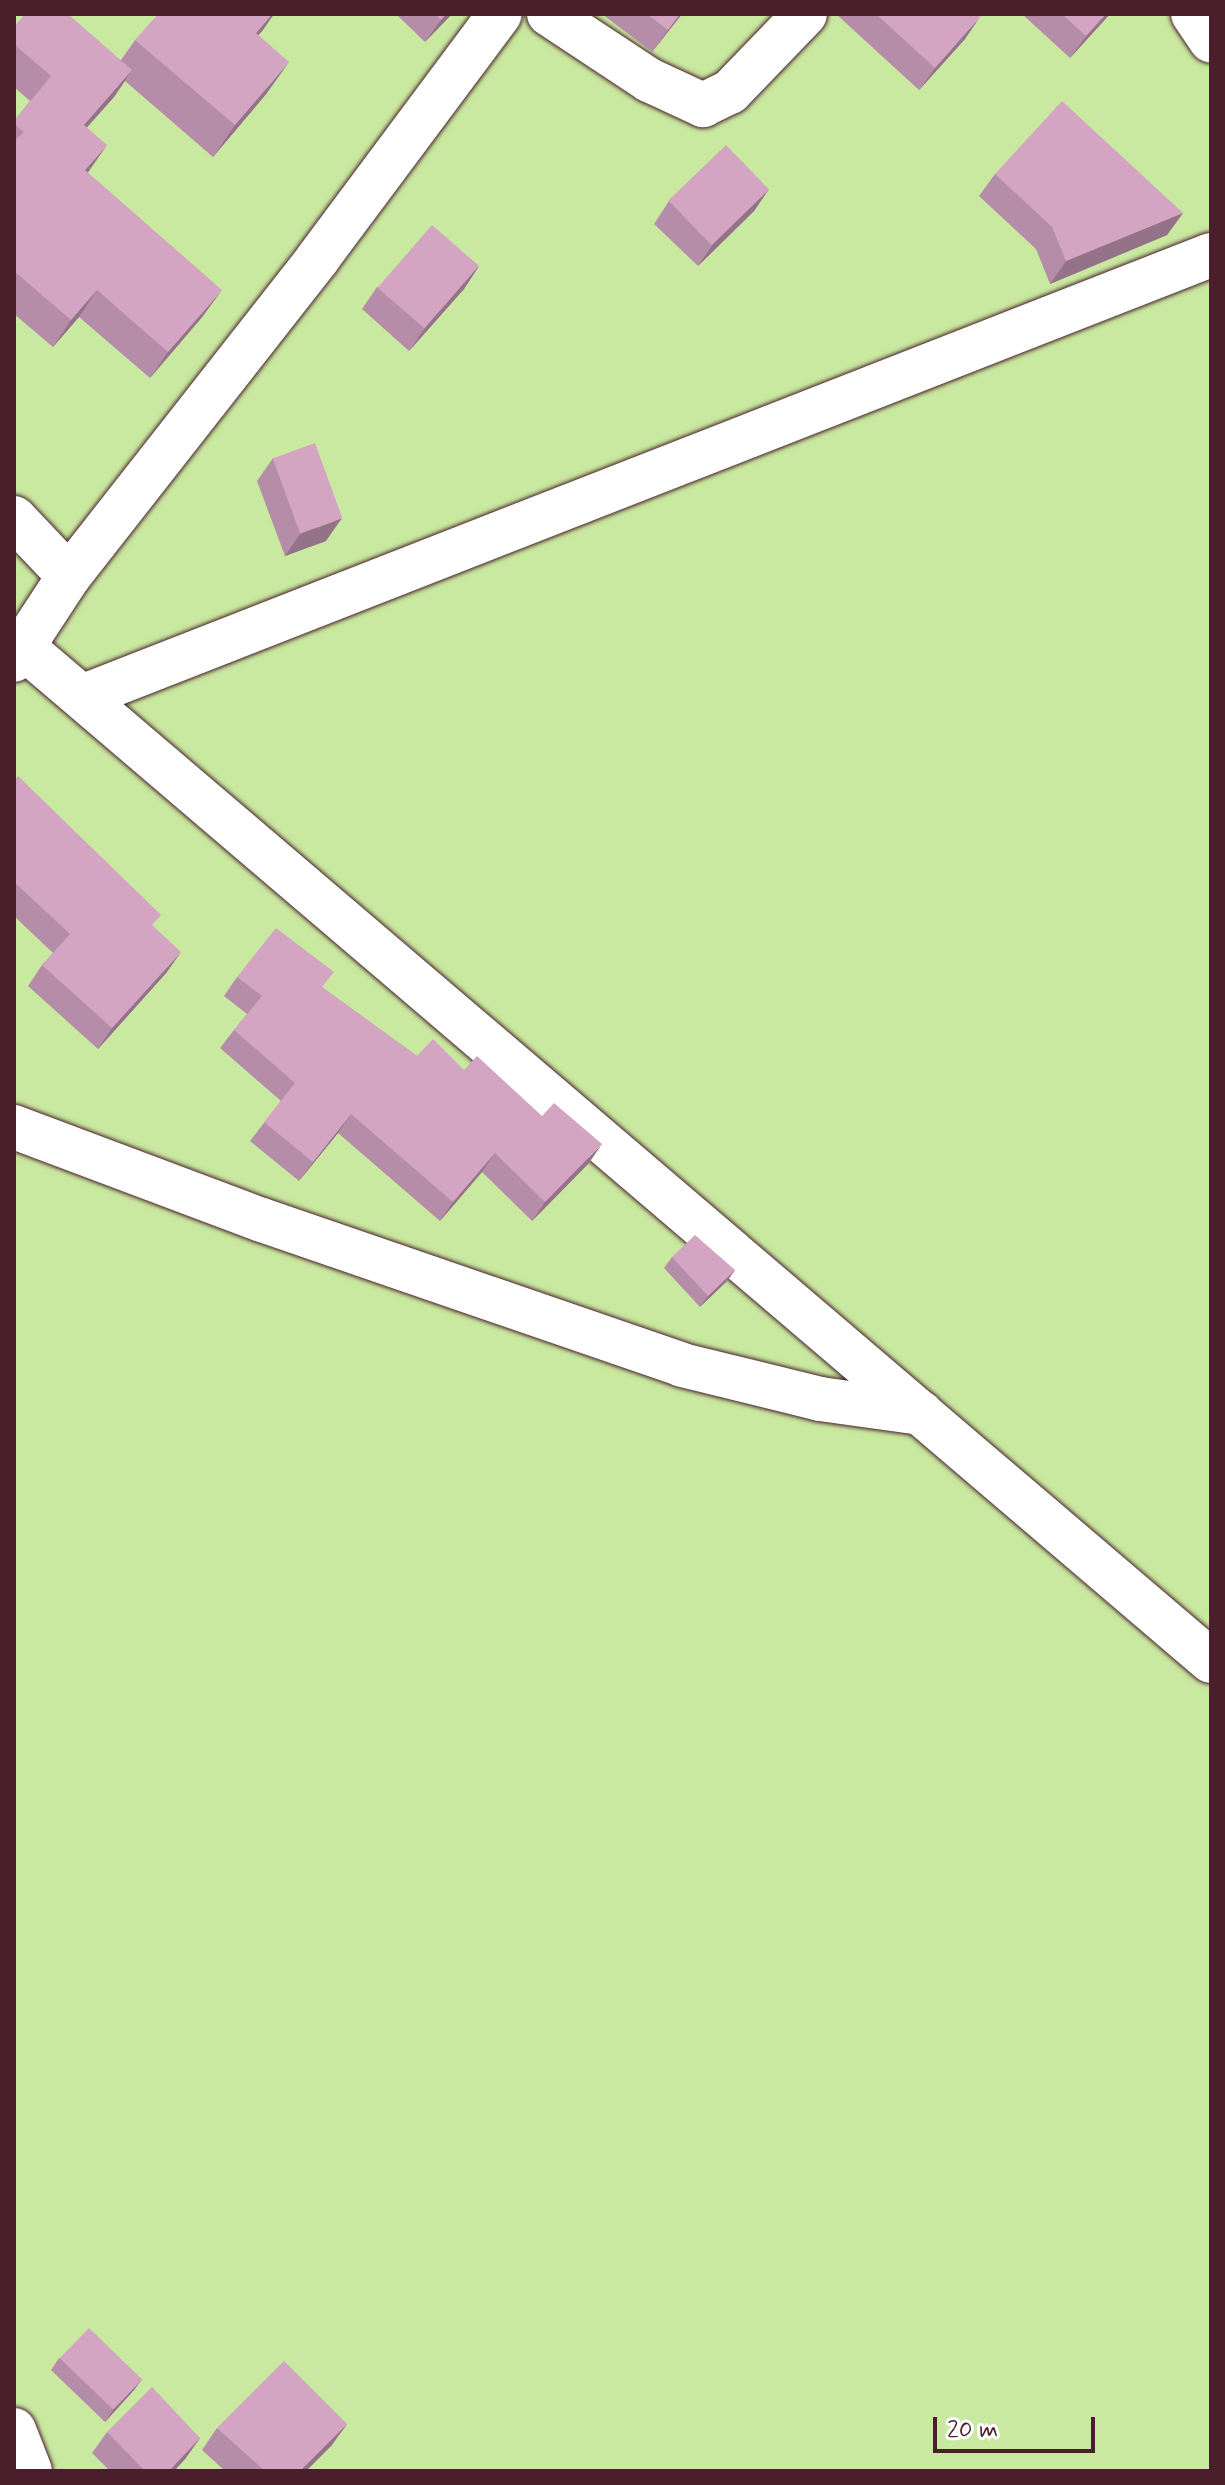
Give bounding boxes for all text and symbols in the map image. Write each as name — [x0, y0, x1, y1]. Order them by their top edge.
scale bar — [937, 2401, 1099, 2451]
text: 20 m — [947, 2415, 998, 2446]

